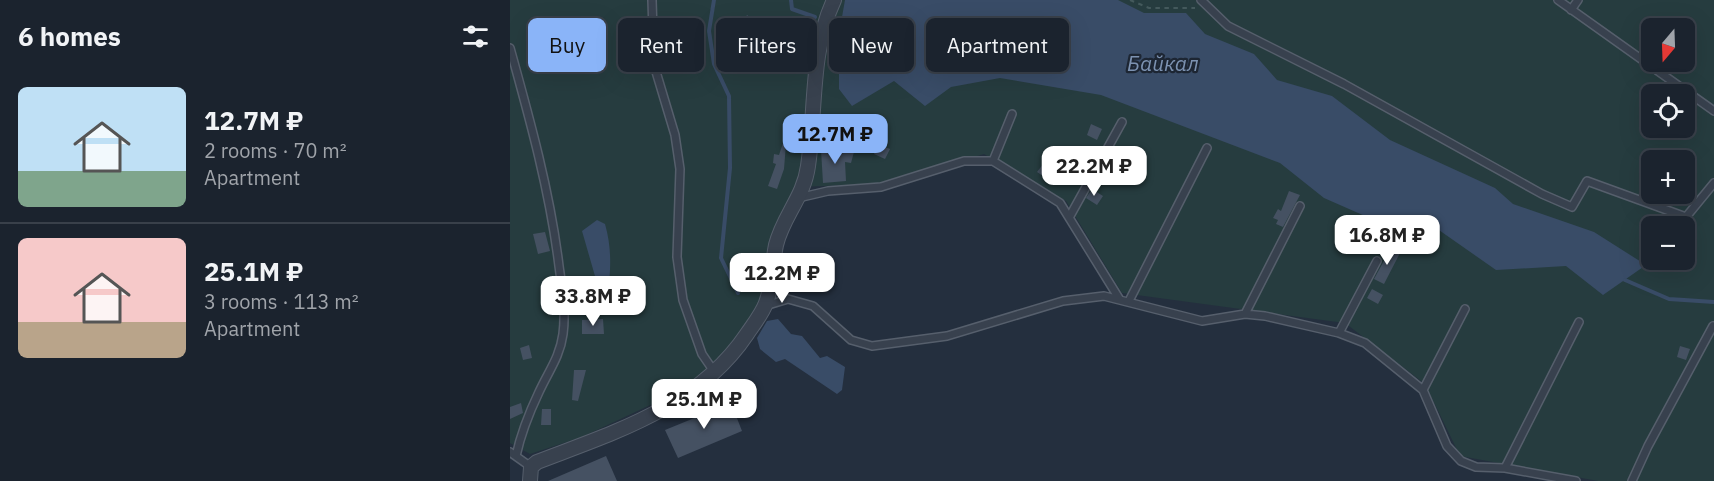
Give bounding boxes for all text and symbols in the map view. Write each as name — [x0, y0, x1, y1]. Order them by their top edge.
chip: Buy — [528, 18, 606, 72]
chip: Rent — [618, 18, 704, 72]
chip: Filters — [716, 18, 817, 72]
chip: New — [829, 18, 914, 72]
chip: Apartment — [926, 18, 1069, 72]
north arrow — [1641, 18, 1695, 72]
map controls — [1641, 18, 1695, 270]
text: 6 homes — [18, 19, 121, 53]
icon: filters — [459, 20, 492, 53]
water label: Байкал — [1127, 49, 1199, 77]
button: locate — [1641, 84, 1695, 138]
text: 12.7M ₽ — [204, 103, 303, 137]
icon: home — [66, 111, 138, 183]
pin: 12.7M ₽ — [780, 114, 890, 165]
text: 12.7M ₽ — [797, 120, 873, 147]
text: 2 rooms · 70 m² — [204, 137, 347, 164]
pin: 22.2M ₽ — [1039, 146, 1149, 197]
button: + — [1641, 150, 1695, 204]
text: 22.2M ₽ — [1056, 152, 1132, 179]
text: Apartment — [204, 164, 300, 191]
pin: 16.8M ₽ — [1332, 215, 1442, 266]
button: − — [1641, 216, 1695, 270]
text: 16.8M ₽ — [1349, 221, 1425, 248]
pin: 12.2M ₽ — [727, 253, 837, 304]
text: 25.1M ₽ — [204, 254, 303, 288]
text: 12.2M ₽ — [744, 259, 820, 286]
icon: home — [66, 262, 138, 334]
pin: 33.8M ₽ — [538, 276, 648, 327]
text: 33.8M ₽ — [555, 282, 631, 309]
text: 3 rooms · 113 m² — [204, 288, 359, 315]
text: Apartment — [204, 315, 300, 342]
pin: 25.1M ₽ — [649, 379, 759, 430]
text: 25.1M ₽ — [666, 385, 742, 412]

